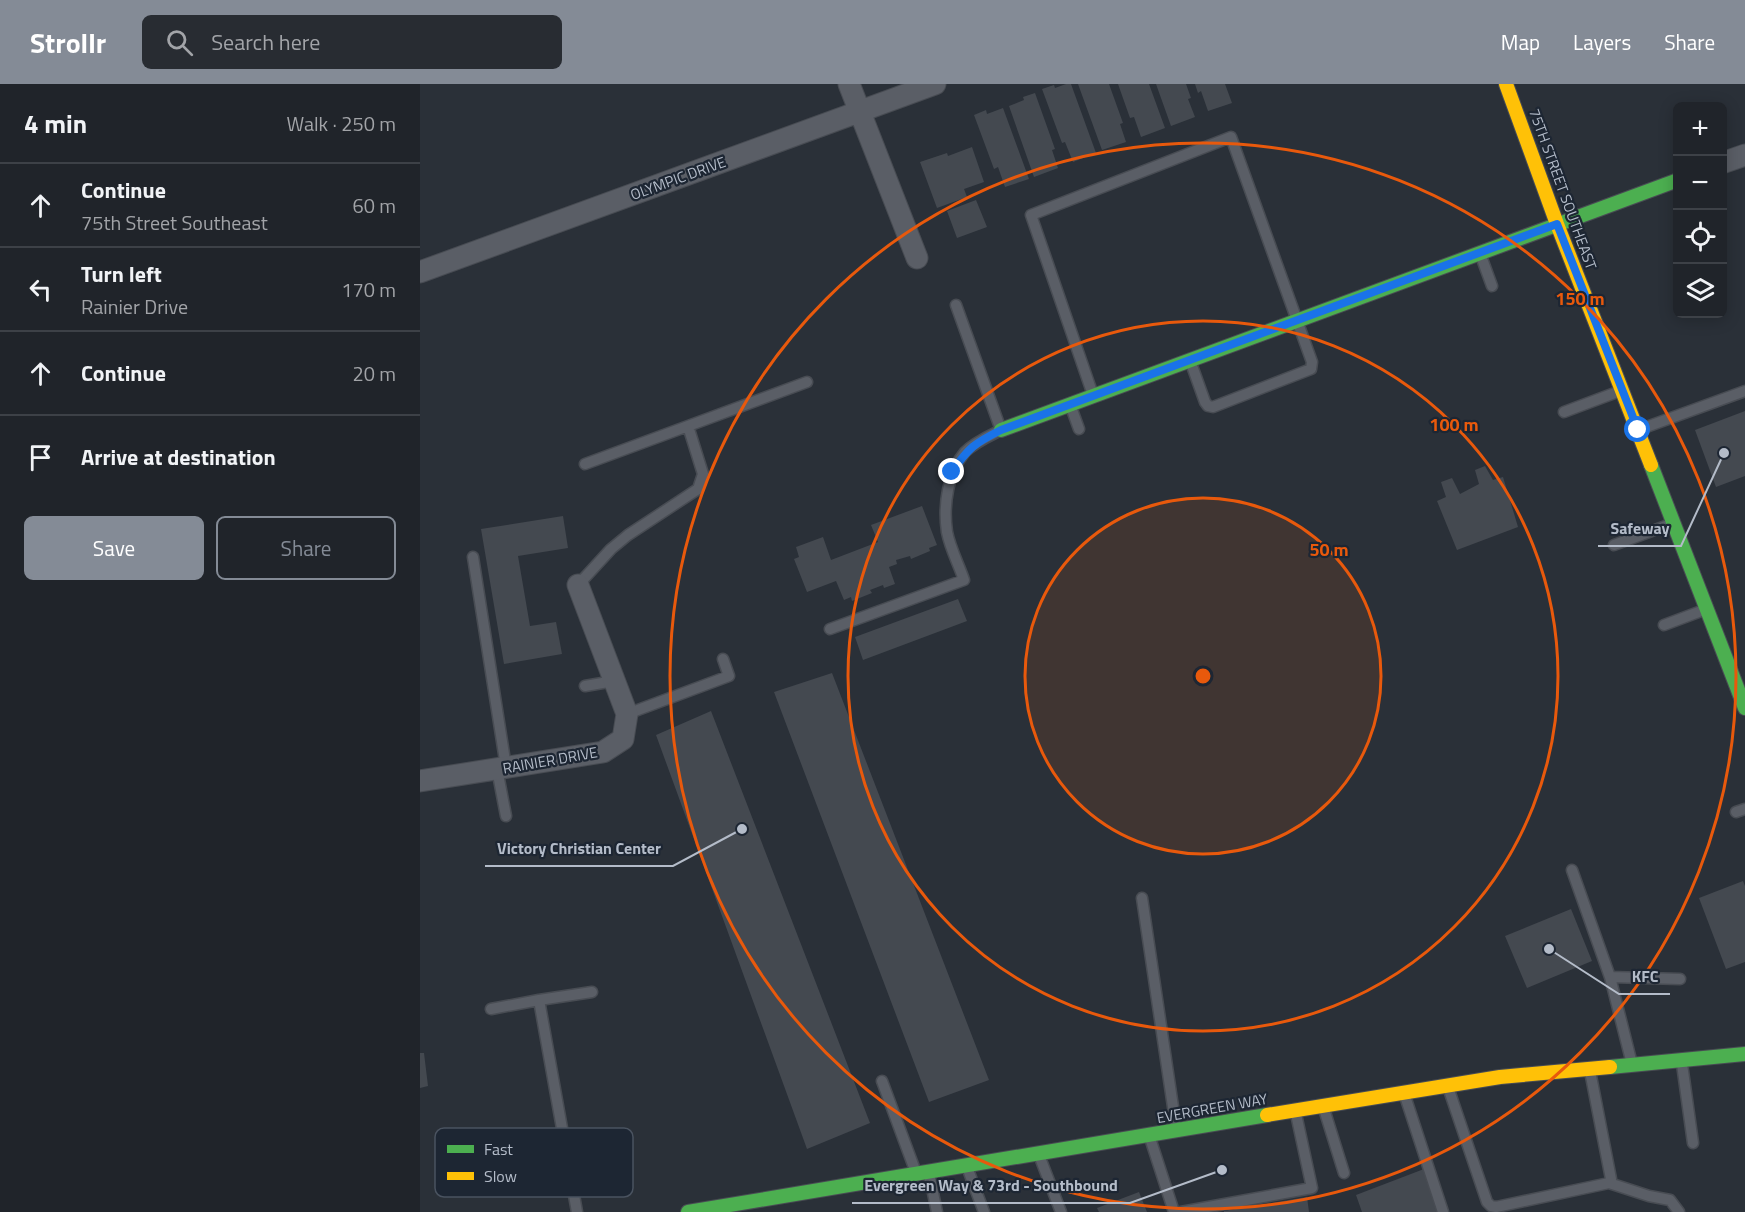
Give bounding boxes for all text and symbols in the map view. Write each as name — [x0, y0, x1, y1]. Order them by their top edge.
search box — [142, 15, 562, 69]
text: Strollr — [30, 21, 106, 64]
text: Search here — [211, 25, 320, 59]
icon: search — [163, 26, 196, 59]
text: Map — [1501, 26, 1540, 58]
text: Layers — [1573, 26, 1631, 58]
text: Share — [1664, 26, 1715, 58]
map controls — [1673, 102, 1727, 318]
button: + — [1673, 102, 1727, 156]
text: 4 min — [24, 104, 87, 143]
street label: 75TH STREET SOUTHEAST — [1523, 105, 1603, 273]
text: Walk · 250 m — [287, 108, 396, 139]
street label: OLYMPIC DRIVE — [627, 150, 729, 206]
button: − — [1673, 156, 1727, 210]
text: Continue — [81, 173, 166, 207]
icon: ahead — [24, 189, 57, 222]
text: 60 m — [352, 190, 396, 221]
text: 75th Street Southeast — [81, 207, 268, 238]
button: locate — [1673, 210, 1727, 264]
text: Turn left — [81, 257, 162, 291]
button: layers — [1673, 264, 1727, 318]
icon: left — [24, 273, 57, 306]
text: 170 m — [341, 274, 396, 305]
text: 150 m — [1555, 285, 1605, 312]
text: Rainier Drive — [81, 291, 188, 322]
text: Continue — [81, 356, 166, 390]
icon: ahead — [24, 357, 57, 390]
text: 20 m — [352, 358, 396, 389]
text: 100 m — [1429, 411, 1479, 438]
route start — [1624, 416, 1650, 442]
text: Arrive at destination — [81, 440, 276, 474]
icon: arrive — [24, 441, 57, 474]
route end — [938, 458, 964, 484]
callout: Safeway — [1598, 512, 1681, 546]
button: Save — [24, 516, 204, 580]
button: Share — [216, 516, 396, 580]
text: Safeway — [1610, 516, 1670, 540]
text: 50 m — [1309, 536, 1349, 563]
centre of rings — [1193, 666, 1213, 686]
street label: RAINIER DRIVE — [501, 740, 599, 780]
callout: Victory Christian Center — [485, 832, 673, 866]
text: Victory Christian Center — [497, 836, 661, 860]
callout: KFC — [1619, 960, 1670, 994]
text: KFC — [1632, 964, 1659, 988]
street label: EVERGREEN WAY — [1155, 1087, 1269, 1129]
legend — [435, 1128, 633, 1197]
text: Fast — [484, 1137, 513, 1161]
text: Slow — [484, 1164, 517, 1188]
callout: Evergreen Way & 73rd - Southbound — [852, 1169, 1130, 1203]
text: Evergreen Way & 73rd - Southbound — [864, 1173, 1118, 1197]

